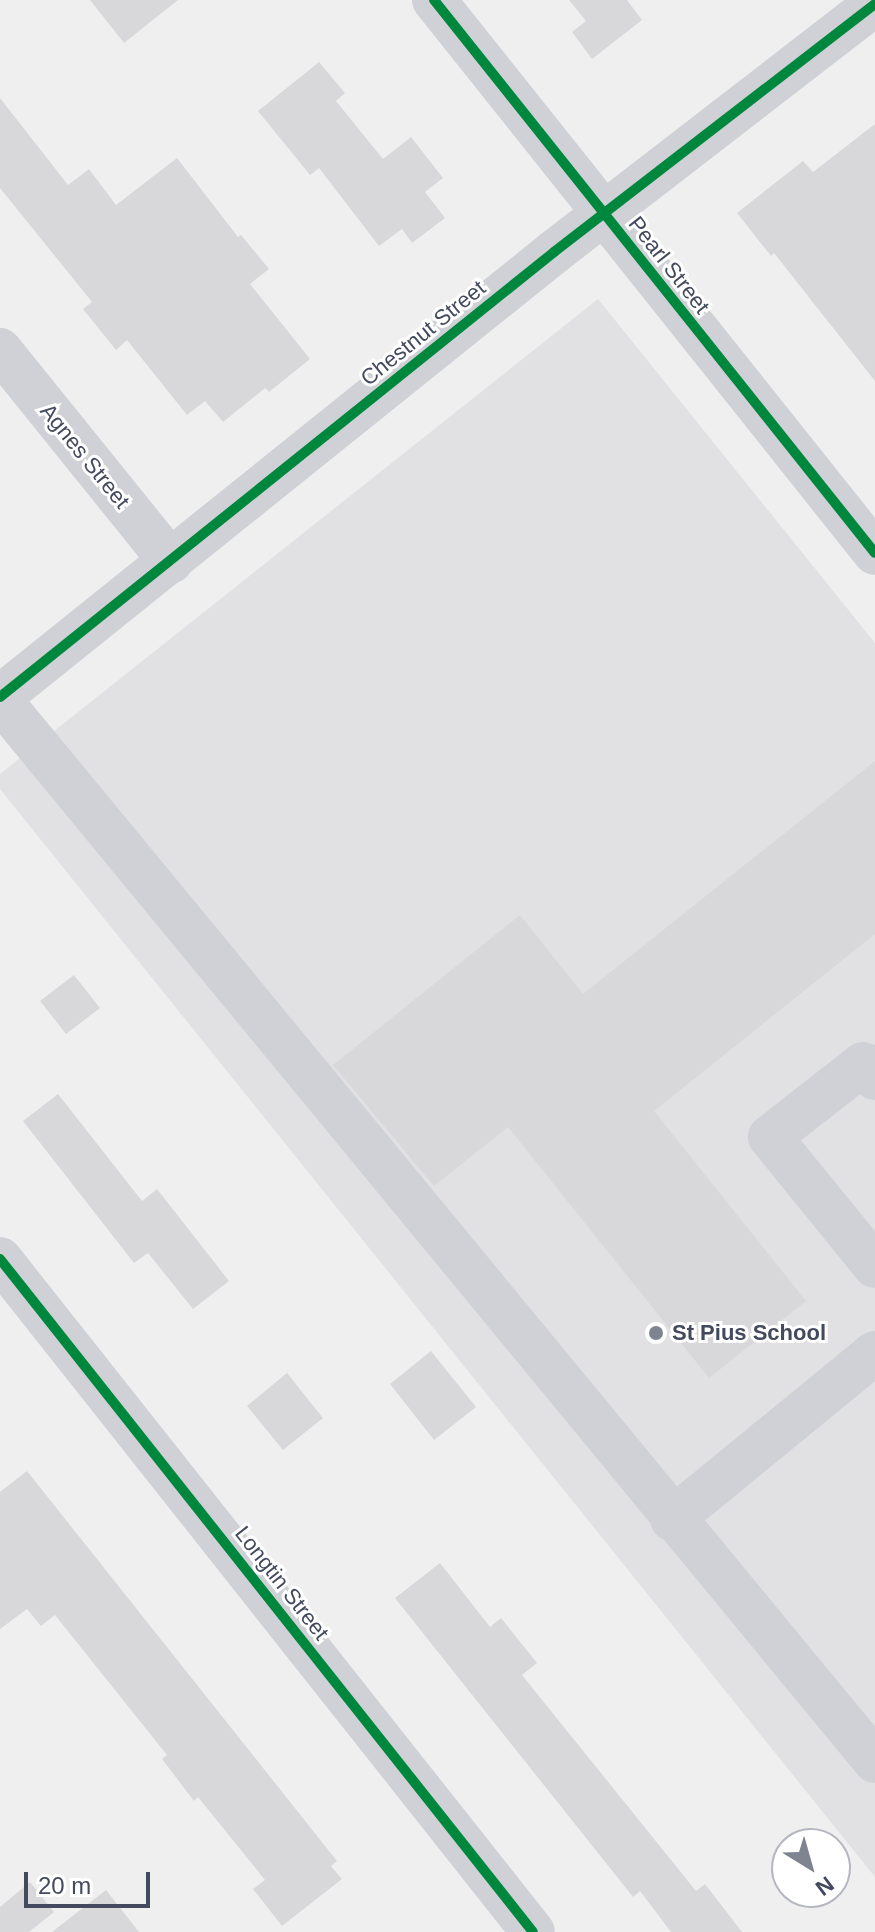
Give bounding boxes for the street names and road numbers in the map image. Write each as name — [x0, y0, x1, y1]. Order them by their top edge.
street label: Pearl Street — [623, 211, 715, 319]
street label: Chestnut Street — [355, 275, 491, 391]
street label: Agnes Street — [35, 398, 135, 514]
street label: Longtin Street — [229, 1521, 335, 1645]

